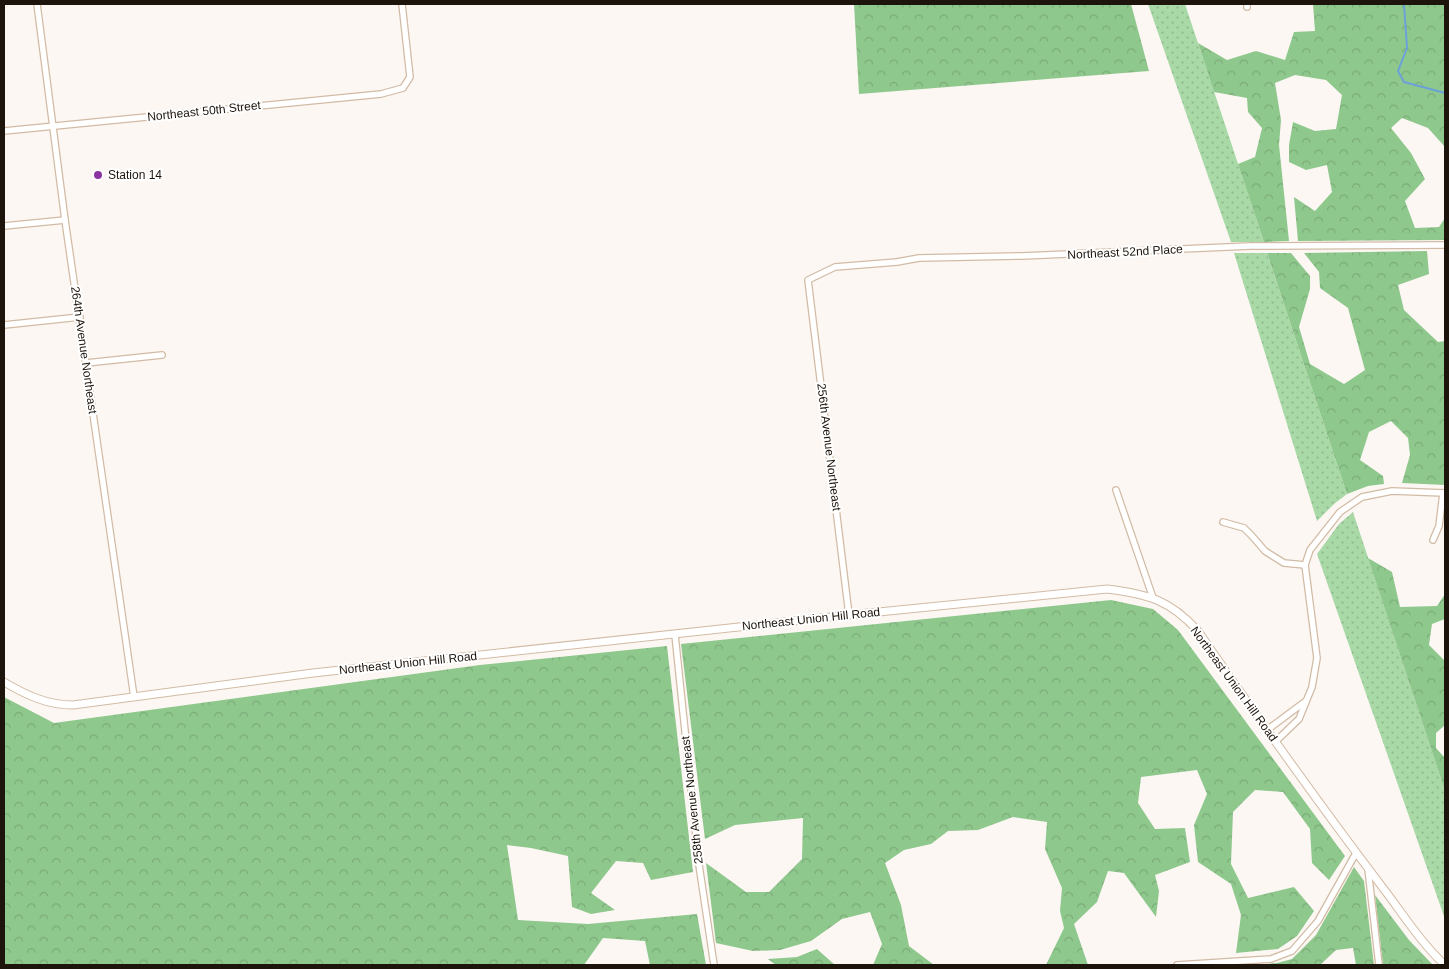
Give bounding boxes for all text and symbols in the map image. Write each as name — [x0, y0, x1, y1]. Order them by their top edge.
street label: Northeast 50th Street — [147, 98, 262, 124]
place label: Station 14 — [108, 168, 162, 182]
marker: Station 14 — [92, 169, 104, 181]
street label: Northeast 52nd Place — [1067, 242, 1183, 262]
street label: 264th Avenue Northeast — [68, 285, 100, 415]
street label: 256th Avenue Northeast — [814, 382, 844, 512]
street label: Northeast Union Hill Road — [741, 605, 881, 633]
street label: Northeast Union Hill Road — [1188, 624, 1280, 744]
street label: Northeast Union Hill Road — [338, 649, 478, 677]
street label: 258th Avenue Northeast — [678, 735, 706, 865]

